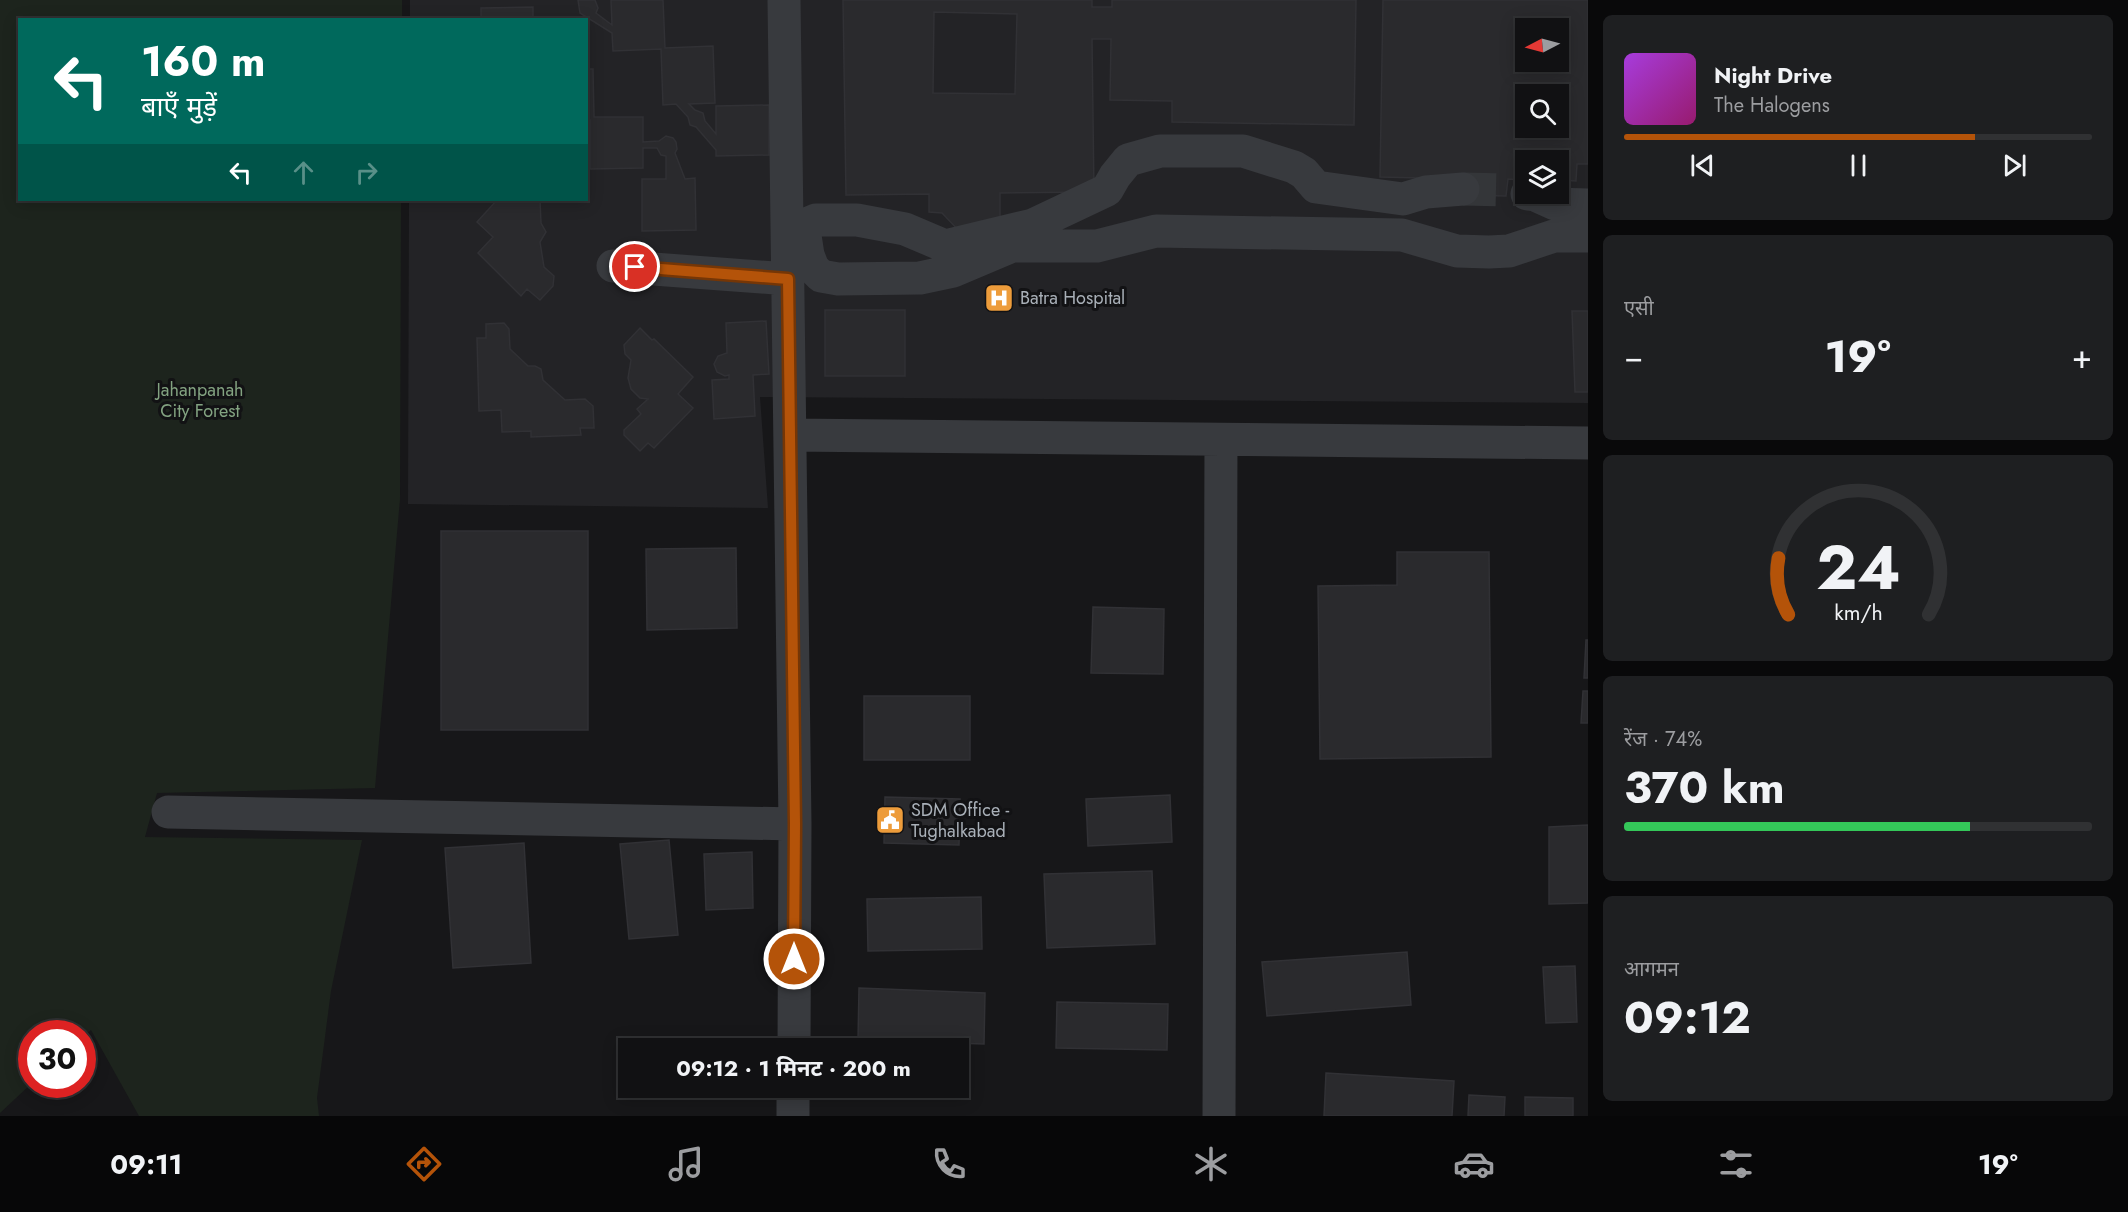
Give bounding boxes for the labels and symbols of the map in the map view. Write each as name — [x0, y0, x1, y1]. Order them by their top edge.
north arrow — [1515, 18, 1569, 72]
pin — [609, 241, 660, 292]
hospital icon: Batra Hospital — [983, 282, 1015, 314]
place label: Batra Hospital — [1020, 285, 1125, 311]
park label: Jahanpanah City Forest — [154, 377, 244, 424]
place label: SDM Office - Tughalkabad — [911, 797, 1010, 844]
public building icon: SDM Office - Tughalkabad — [874, 804, 906, 836]
position arrow — [762, 927, 826, 991]
speed limit sign: 30 — [18, 1020, 96, 1098]

